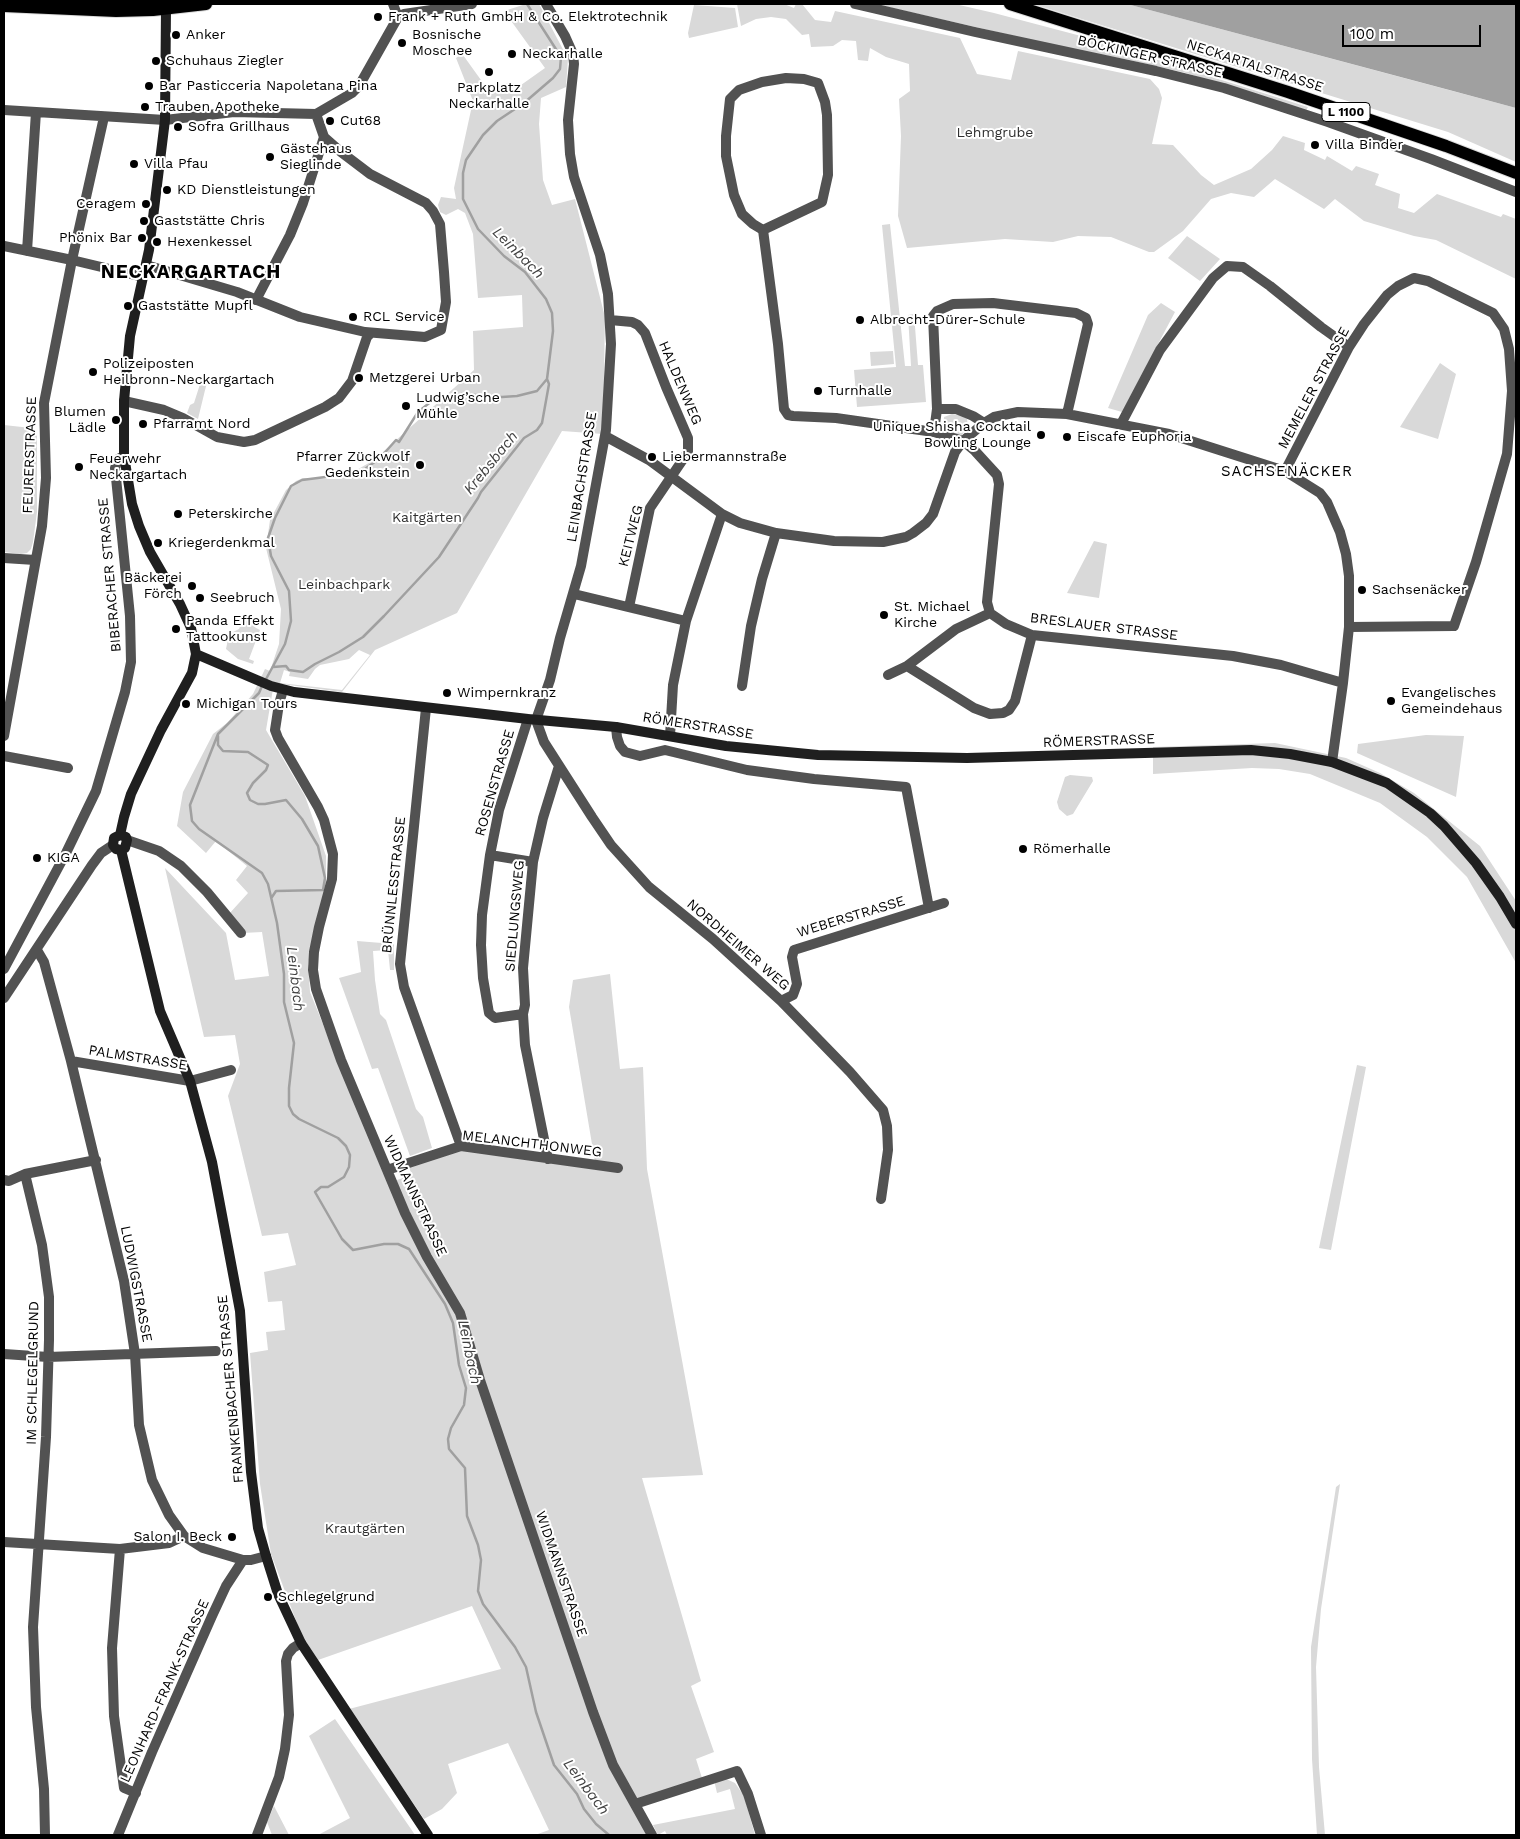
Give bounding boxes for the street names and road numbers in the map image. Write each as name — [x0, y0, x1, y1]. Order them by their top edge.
street label: BÖCKINGER STRASSE — [1076, 32, 1224, 82]
street label: NECKARTALSTRASSE — [1184, 36, 1326, 96]
road number: L 1100 — [1322, 102, 1370, 121]
street label: MEMELER STRASSE — [1275, 324, 1353, 452]
street label: HALDENWEG — [655, 339, 705, 427]
street label: FEURERSTRASSE — [20, 396, 40, 514]
street label: LEINBACHSTRASSE — [563, 411, 601, 543]
street label: BIBERACHER STRASSE — [95, 497, 125, 653]
street label: KEITWEG — [615, 503, 647, 569]
street label: BRESLAUER STRASSE — [1029, 610, 1179, 644]
street label: RÖMERSTRASSE — [641, 709, 755, 743]
street label: ROSENSTRASSE — [472, 728, 518, 838]
street label: RÖMERSTRASSE — [1043, 731, 1155, 751]
street label: BRÜNNLESSTRASSE — [378, 816, 410, 954]
street label: SIEDLUNGSWEG — [502, 860, 528, 972]
street label: WEBERSTRASSE — [795, 893, 907, 941]
street label: NORDHEIMER WEG — [683, 896, 793, 994]
street label: PALMSTRASSE — [87, 1042, 189, 1074]
street label: MELANCHTHONWEG — [461, 1127, 603, 1161]
street label: WIDMANNSTRASSE — [380, 1133, 450, 1259]
street label: LUDWIGSTRASSE — [116, 1224, 156, 1344]
street label: FRANKENBACHER STRASSE — [214, 1294, 248, 1484]
street label: IM SCHLEGELGRUND — [23, 1301, 43, 1445]
street label: WIDMANNSTRASSE — [532, 1509, 590, 1639]
street label: LEONHARD-FRANK-STRASSE — [117, 1597, 213, 1785]

